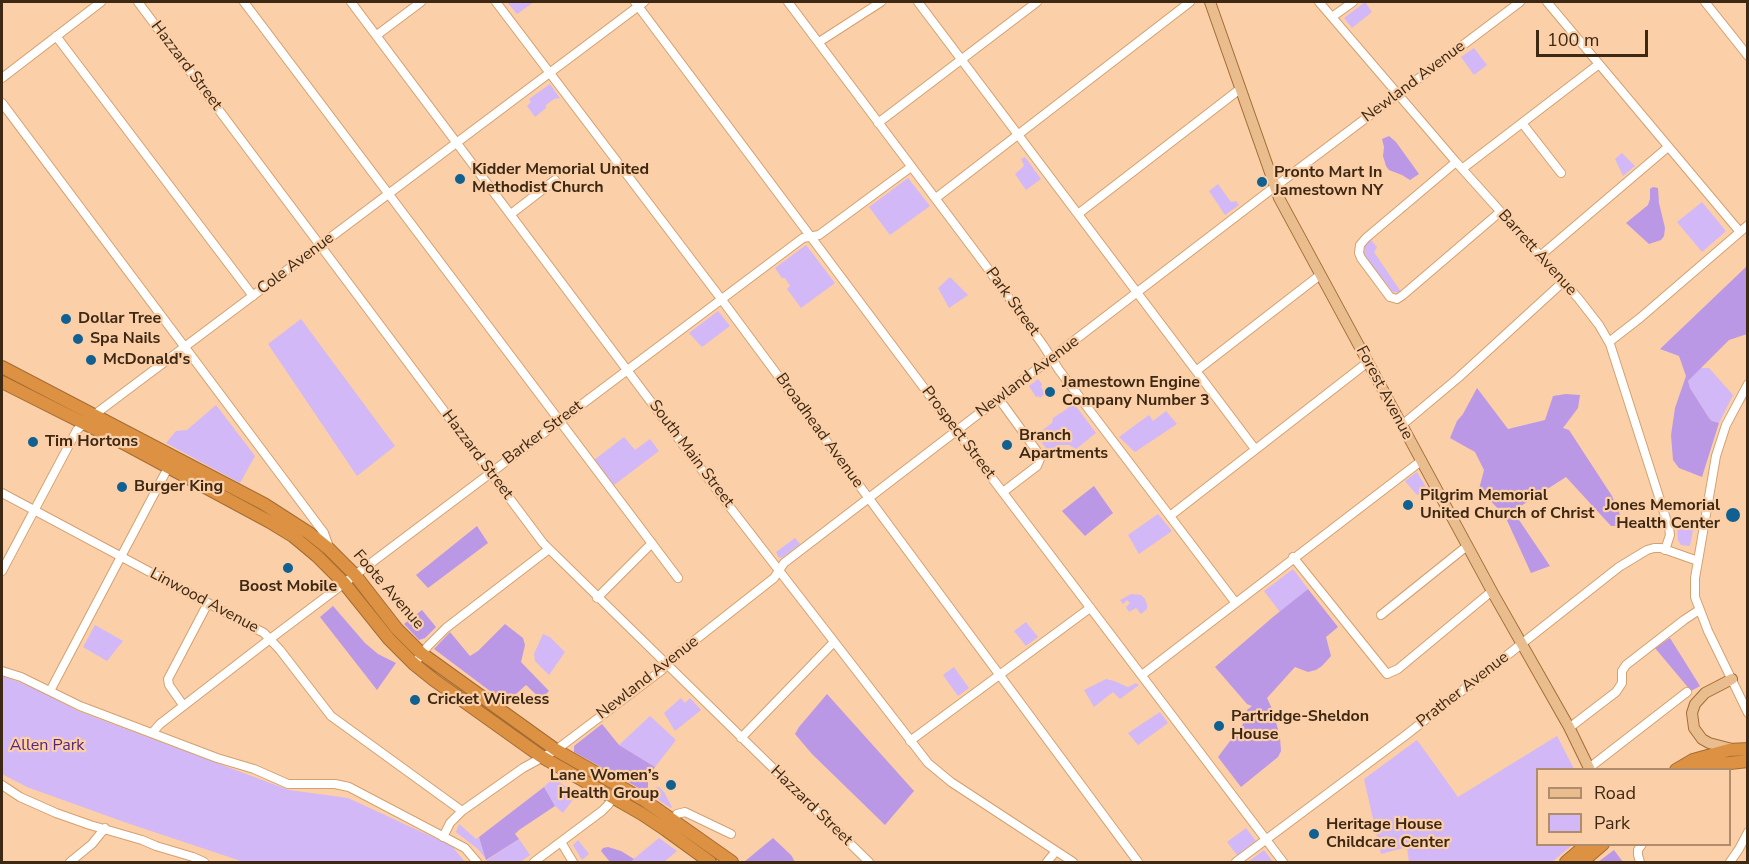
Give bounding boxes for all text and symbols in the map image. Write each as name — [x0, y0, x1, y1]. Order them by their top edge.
street label: Hazzard Street — [146, 18, 226, 114]
scale bar — [1539, 18, 1652, 56]
text: 100 m — [1547, 28, 1599, 52]
street label: Newland Avenue — [1359, 37, 1469, 127]
place label: Kidder Memorial United Methodist Church — [472, 160, 649, 198]
place label: Pronto Mart In Jamestown NY — [1274, 163, 1383, 201]
marker: Kidder Memorial United Methodist Church — [453, 172, 467, 186]
marker: Pronto Mart In Jamestown NY — [1255, 175, 1269, 189]
street label: Barrett Avenue — [1493, 206, 1581, 300]
street label: Cole Avenue — [254, 229, 338, 299]
street label: Park Street — [981, 264, 1043, 340]
place label: Dollar Tree — [78, 309, 161, 329]
marker: Dollar Tree — [59, 312, 73, 326]
place label: Spa Nails — [90, 329, 160, 349]
marker: Spa Nails — [71, 332, 85, 346]
street label: Newland Avenue — [973, 332, 1083, 422]
street label: Forest Avenue — [1351, 343, 1417, 443]
place label: McDonald's — [103, 350, 190, 370]
marker: McDonald's — [84, 353, 98, 367]
street label: Broadhead Avenue — [771, 370, 867, 492]
place label: Jamestown Engine Company Number 3 — [1062, 373, 1210, 411]
street label: Prospect Street — [917, 383, 999, 483]
marker: Jamestown Engine Company Number 3 — [1043, 385, 1057, 399]
street label: Barker Street — [499, 397, 587, 469]
street label: South Main Street — [644, 397, 738, 511]
street label: Hazzard Street — [437, 407, 517, 503]
place label: Branch Apartments — [1019, 426, 1108, 464]
place label: Tim Hortons — [45, 432, 138, 452]
marker: Tim Hortons — [26, 435, 40, 449]
marker: Branch Apartments — [1000, 438, 1014, 452]
place label: Burger King — [134, 477, 223, 497]
marker: Burger King — [115, 480, 129, 494]
place label: Pilgrim Memorial United Church of Christ — [1420, 486, 1594, 524]
place label: Jones Memorial Health Center — [1605, 496, 1720, 534]
marker: Pilgrim Memorial United Church of Christ — [1401, 498, 1415, 512]
marker: Jones Memorial Health Center — [1724, 506, 1742, 524]
street label: Foote Avenue — [348, 546, 428, 634]
marker: Boost Mobile — [281, 561, 295, 575]
street label: Linwood Avenue — [146, 564, 262, 638]
place label: Boost Mobile — [239, 577, 337, 597]
street label: Newland Avenue — [593, 632, 703, 724]
street label: Prather Avenue — [1413, 648, 1513, 732]
place label: Cricket Wireless — [427, 690, 549, 710]
marker: Cricket Wireless — [408, 693, 422, 707]
place label: Partridge-Sheldon House — [1231, 707, 1369, 745]
marker: Partridge-Sheldon House — [1212, 719, 1226, 733]
park label: Allen Park — [10, 736, 84, 756]
street label: Hazzard Street — [766, 762, 856, 850]
place label: Lane Women’s Health Group — [550, 766, 659, 804]
legend — [1536, 768, 1731, 846]
marker: Lane Women’s Health Group — [664, 778, 678, 792]
text: Road — [1594, 781, 1636, 805]
text: Park — [1594, 811, 1630, 835]
place label: Heritage House Childcare Center — [1326, 815, 1450, 853]
marker: Heritage House Childcare Center — [1307, 827, 1321, 841]

